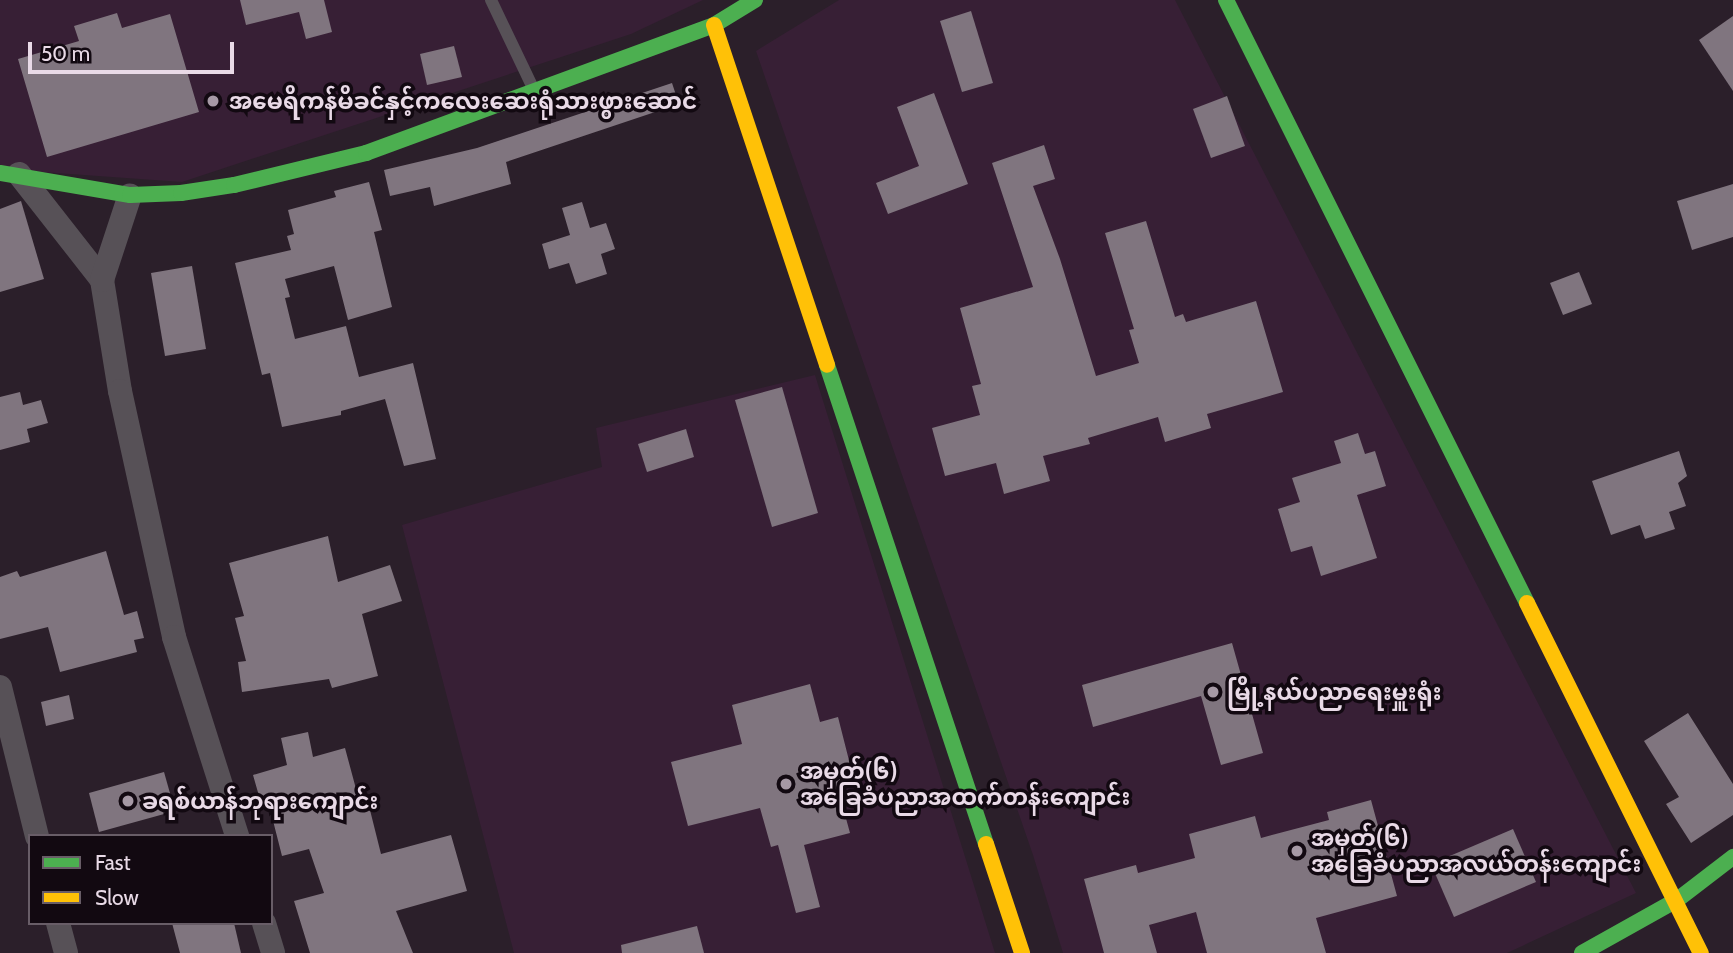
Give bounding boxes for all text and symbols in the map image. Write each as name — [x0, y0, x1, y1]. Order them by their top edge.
scale bar — [32, 28, 238, 72]
text: 50 m — [41, 41, 90, 66]
place label: အမေရိကန်မိခင်နှင့်ကလေးဆေးရုံသားဖွားဆောင် — [229, 87, 697, 115]
marker: အမေရိကန်မိခင်နှင့်ကလေးဆေးရုံသားဖွားဆောင် — [203, 91, 223, 111]
place label: မြို့နယ်ပညာရေးမှူးရုံး — [1227, 678, 1442, 706]
marker: မြို့နယ်ပညာရေးမှူးရုံး — [1205, 684, 1221, 700]
place label: အမှတ်(၆) အခြေခံပညာအထက်တန်းကျောင်း — [800, 757, 1130, 811]
marker: အမှတ်(၆) အခြေခံပညာအထက်တန်းကျောင်း — [778, 776, 794, 792]
place label: ခရစ်ယာန်ဘုရားကျောင်း — [142, 787, 378, 815]
marker: ခရစ်ယာန်ဘုရားကျောင်း — [120, 793, 136, 809]
place label: အမှတ်(၆) အခြေခံပညာအလယ်တန်းကျောင်း — [1311, 824, 1641, 878]
legend — [28, 834, 273, 925]
marker: အမှတ်(၆) အခြေခံပညာအလယ်တန်းကျောင်း — [1289, 843, 1305, 859]
text: Fast — [95, 850, 131, 875]
text: Slow — [95, 885, 139, 910]

